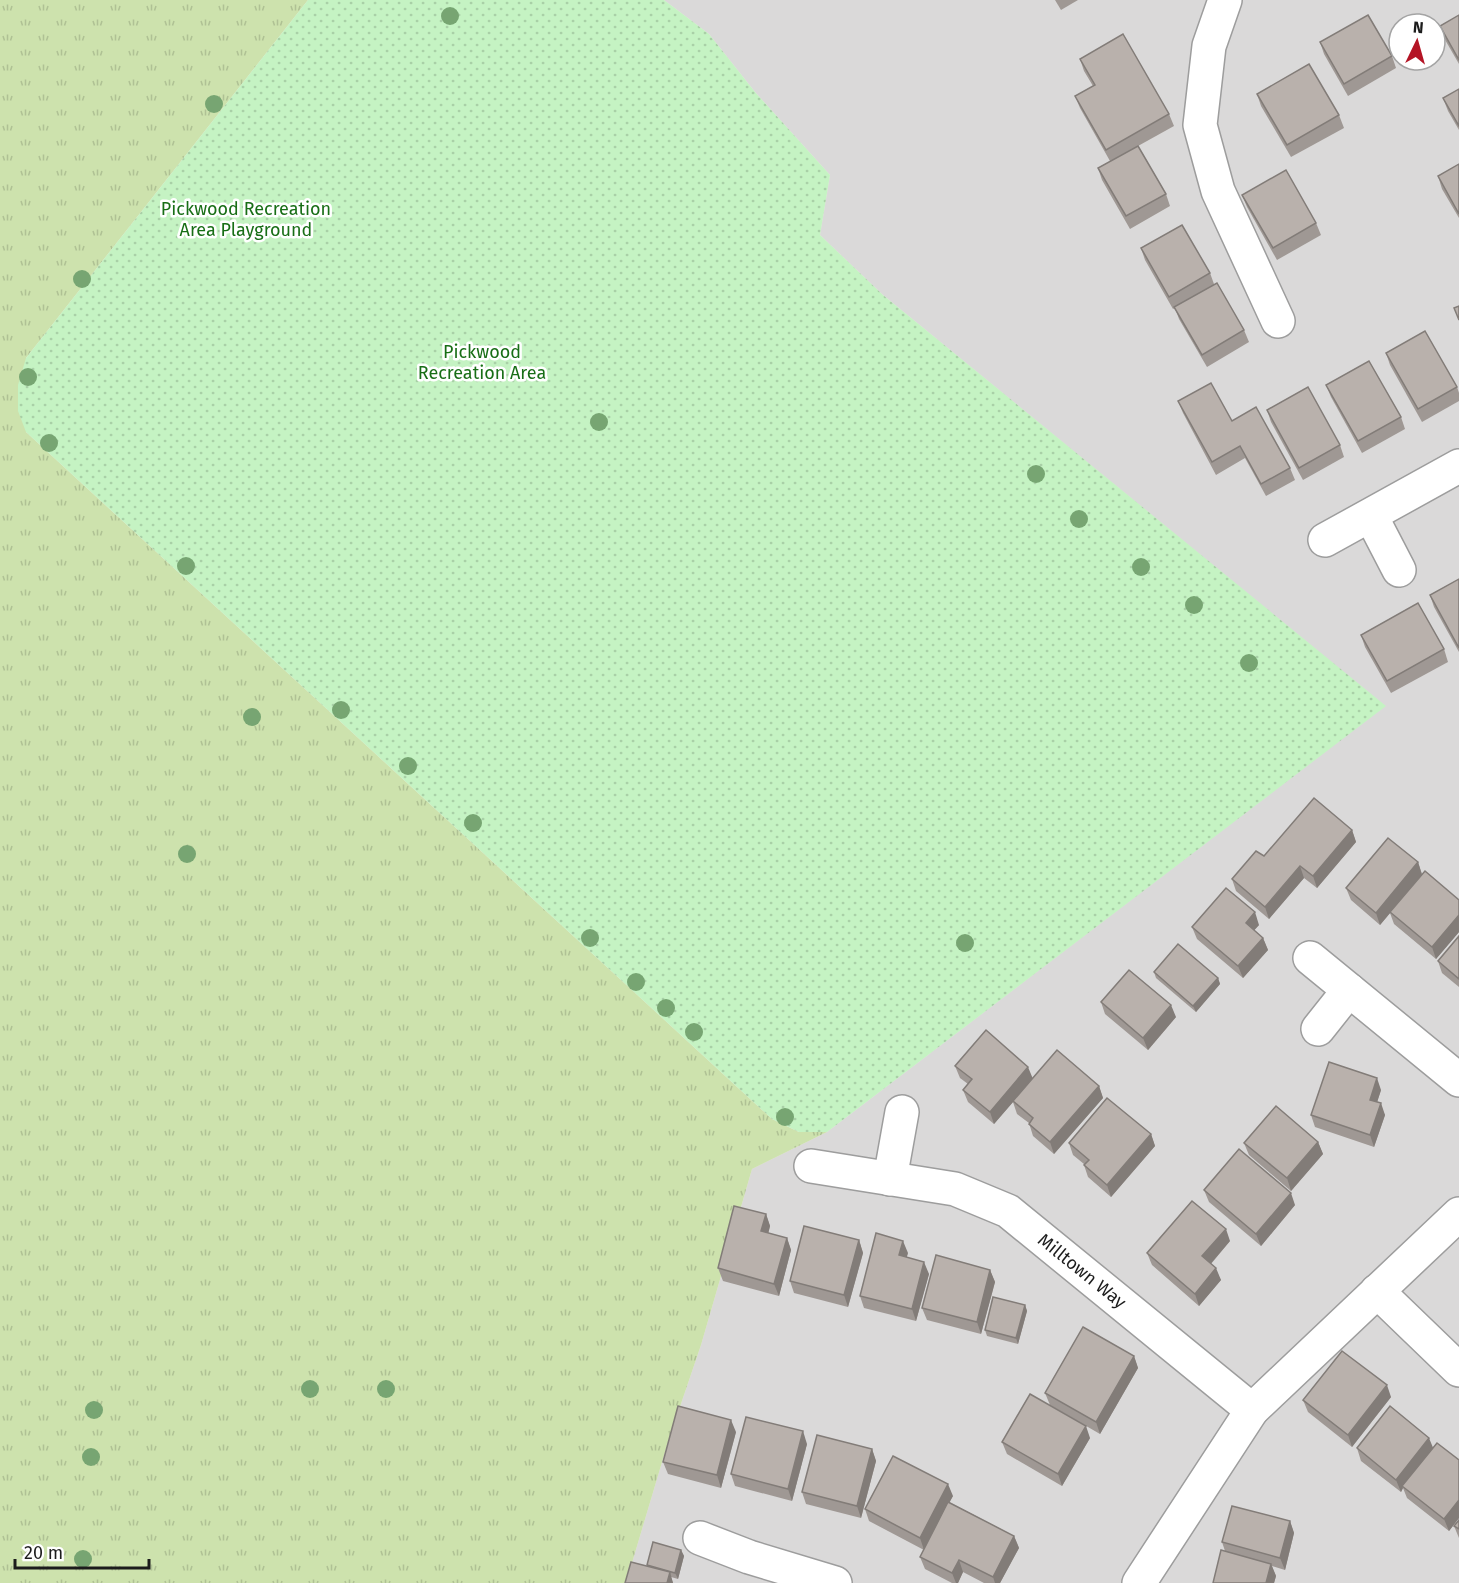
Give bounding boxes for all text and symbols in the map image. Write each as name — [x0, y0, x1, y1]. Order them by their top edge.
north arrow — [1387, 12, 1447, 72]
text: N — [1412, 18, 1424, 37]
park label: Pickwood Recreation Area Playground — [161, 198, 331, 241]
park label: Pickwood Recreation Area — [418, 341, 546, 384]
street label: Milltown Way — [1033, 1229, 1131, 1313]
scale bar — [15, 1532, 148, 1570]
text: 20 m — [24, 1542, 63, 1564]

